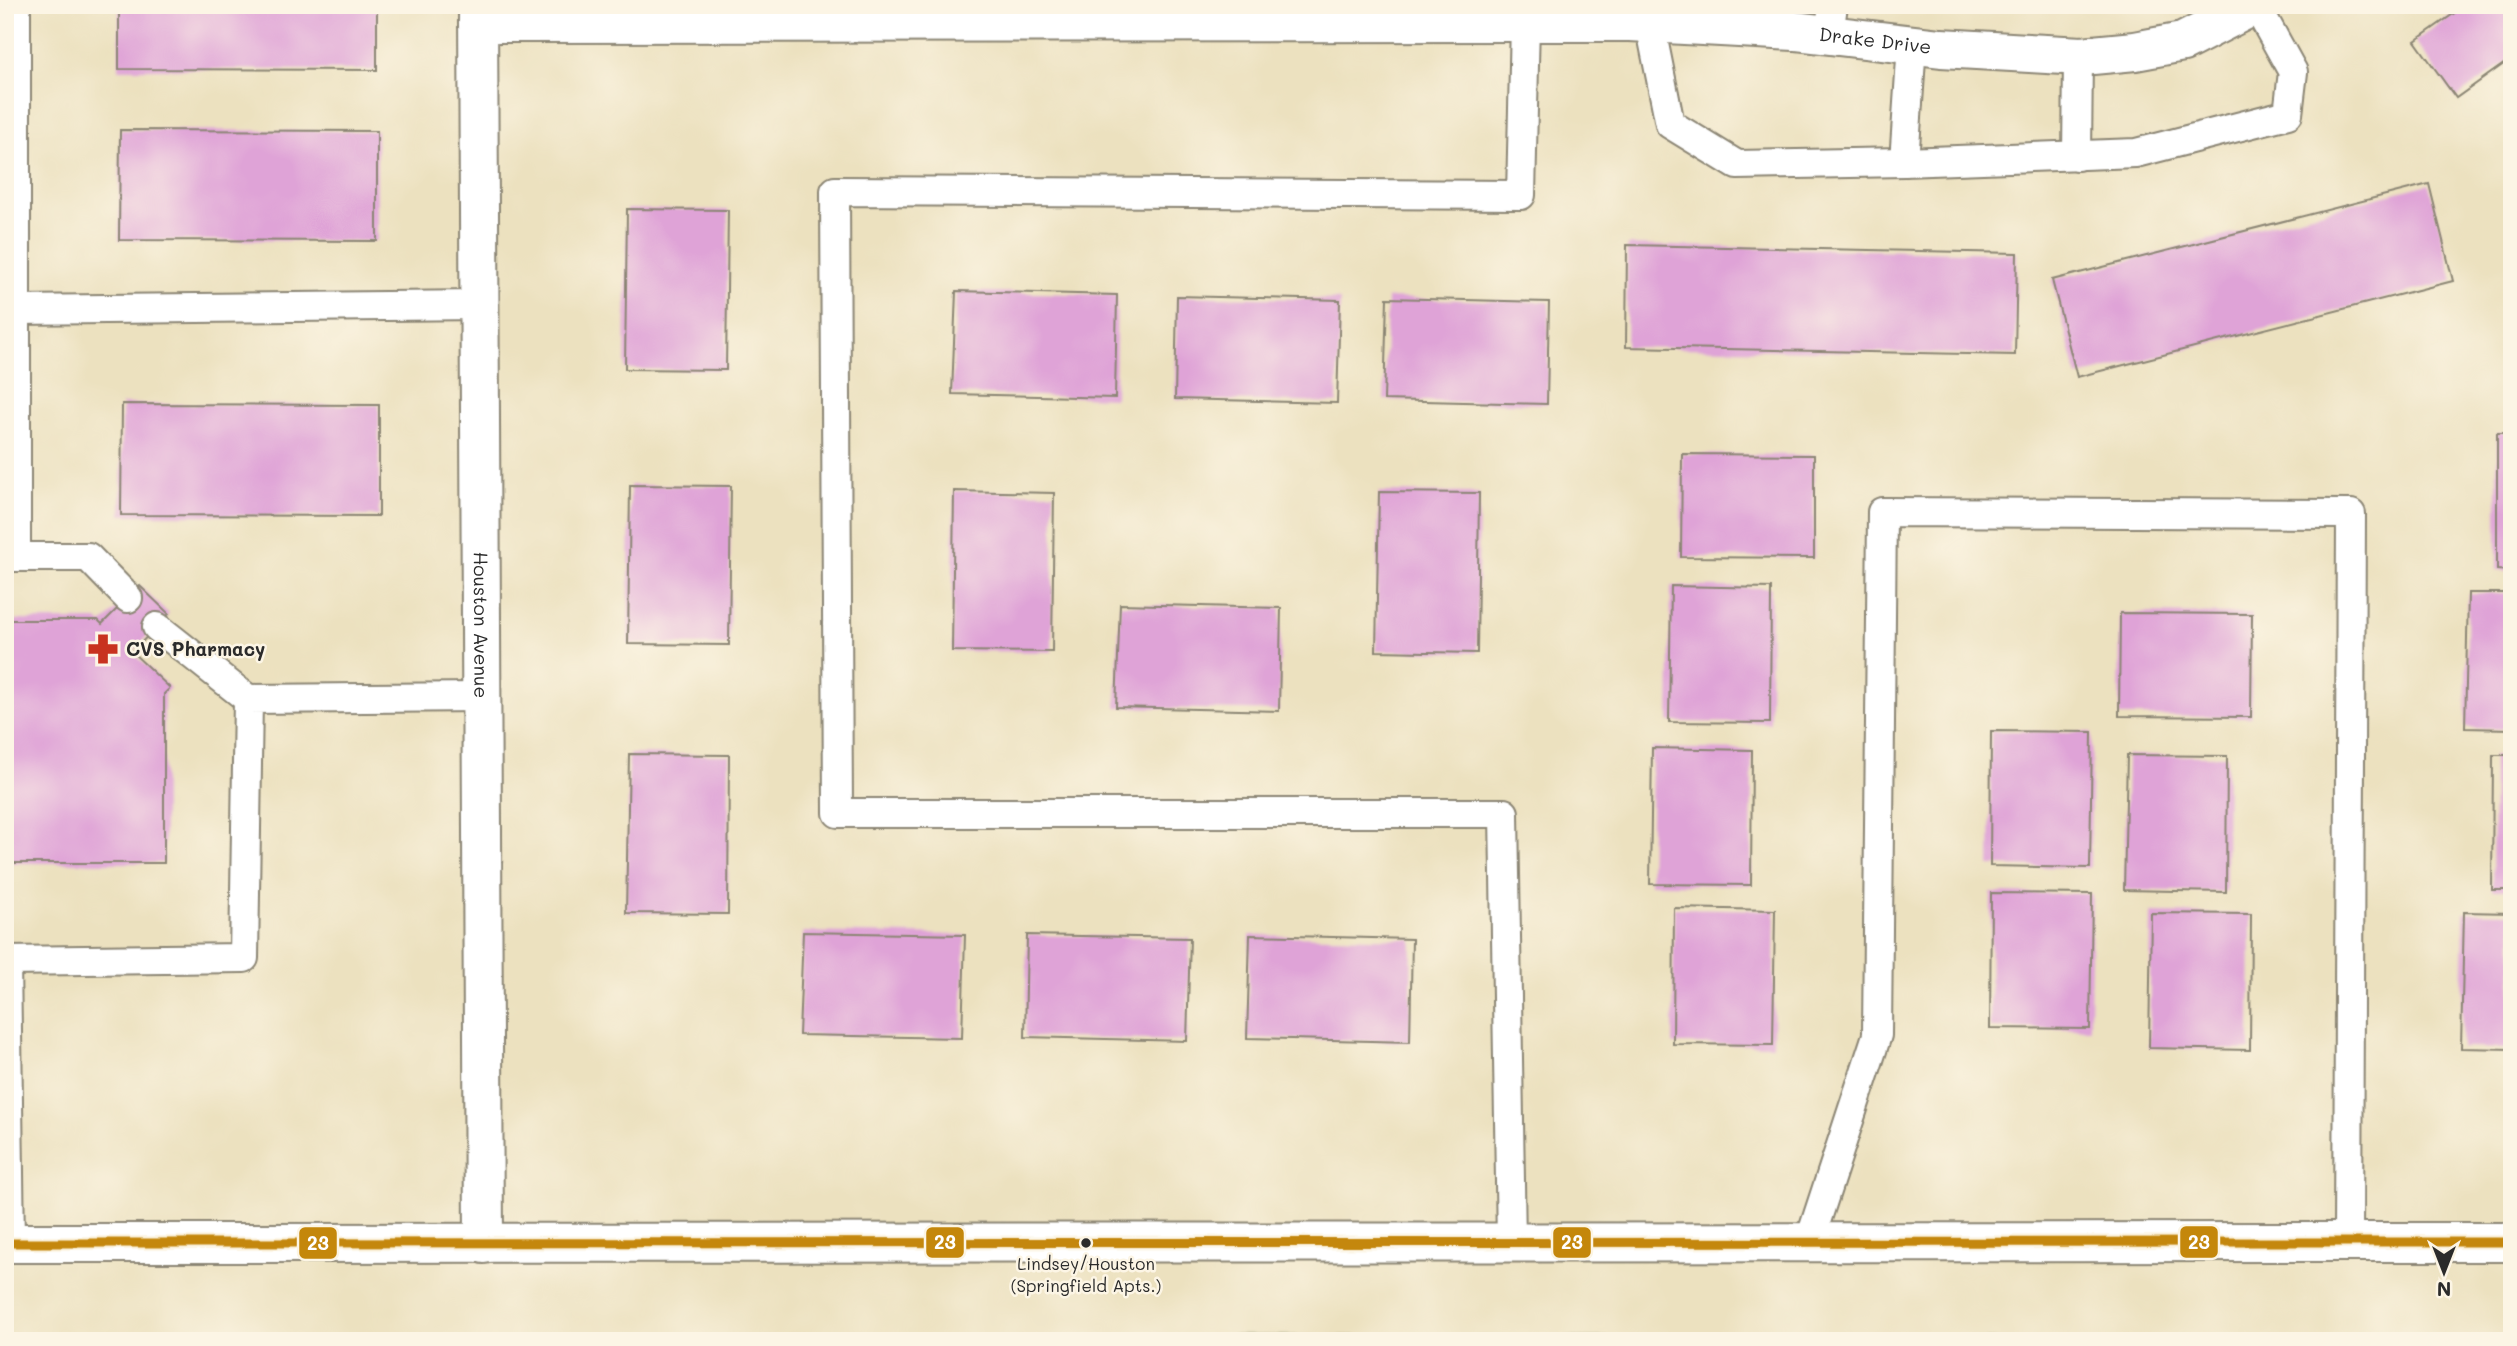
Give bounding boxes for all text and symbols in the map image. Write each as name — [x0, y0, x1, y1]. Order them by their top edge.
street label: Drake Drive — [1818, 21, 1933, 59]
street label: Houston Avenue — [469, 552, 494, 698]
pharmacy icon: CVS Pharmacy — [86, 632, 120, 666]
place label: CVS Pharmacy — [126, 636, 265, 661]
line badge: 23 — [2179, 1225, 2219, 1259]
line badge: 23 — [298, 1226, 338, 1260]
line badge: 23 — [925, 1226, 965, 1259]
line badge: 23 — [1552, 1226, 1592, 1259]
text: 23 — [934, 1229, 956, 1254]
text: 23 — [1561, 1229, 1583, 1254]
text: 23 — [2188, 1229, 2210, 1254]
text: 23 — [307, 1230, 329, 1255]
marker: Lindsey/Houston (Springfield Apts.) — [1079, 1236, 1093, 1250]
north arrow — [2408, 1238, 2478, 1308]
place label: Lindsey/Houston (Springfield Apts.) — [1011, 1252, 1161, 1296]
text: N — [2437, 1277, 2451, 1302]

